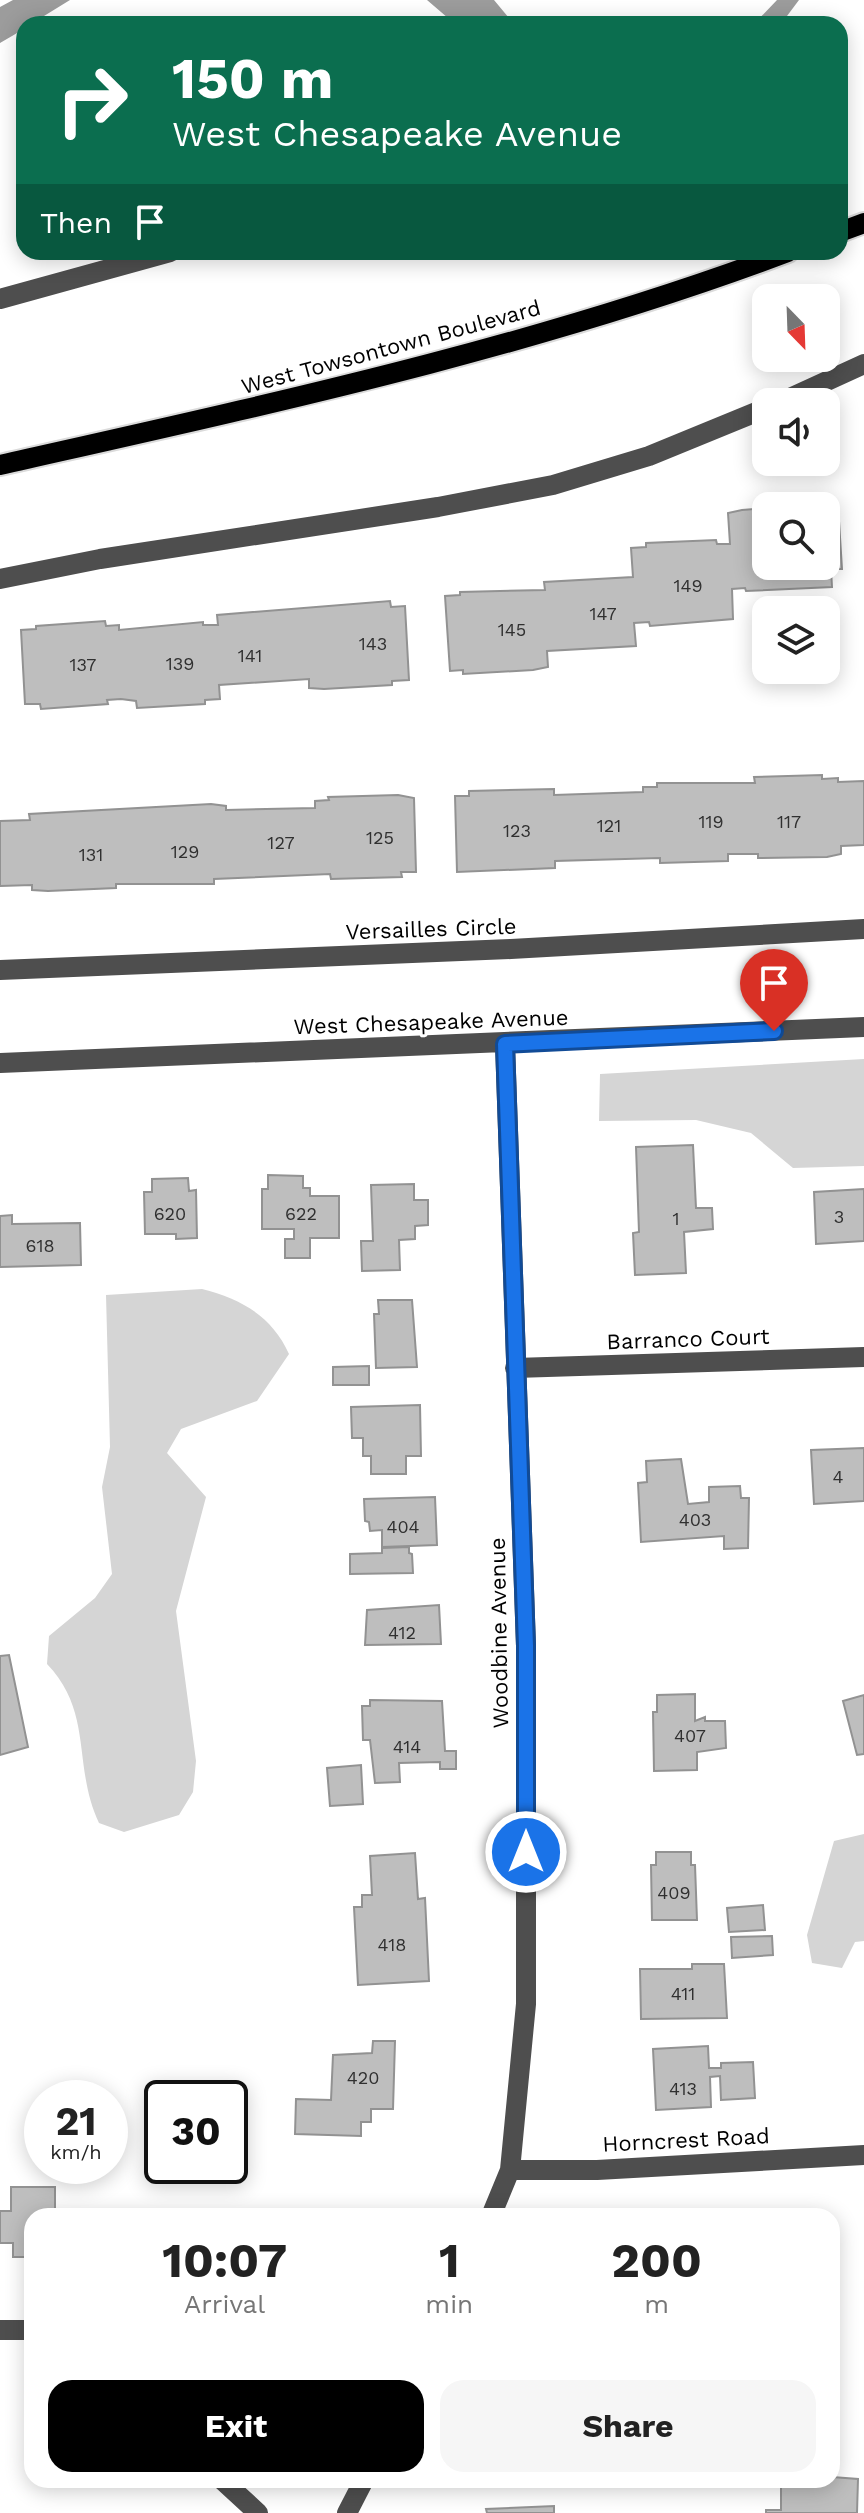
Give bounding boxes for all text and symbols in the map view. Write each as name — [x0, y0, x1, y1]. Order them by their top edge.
text: 150 m — [172, 46, 334, 112]
icon: right — [40, 48, 144, 152]
text: West Chesapeake Avenue — [172, 113, 622, 155]
icon: arrive — [128, 200, 172, 244]
text: Then — [40, 205, 112, 240]
north arrow — [752, 284, 840, 372]
map controls — [752, 284, 840, 684]
street label: West Towsontown Boulevard — [239, 295, 543, 399]
button: sound — [752, 388, 840, 476]
button: search — [752, 492, 840, 580]
house number: 149 — [673, 575, 703, 596]
button: layers — [752, 596, 840, 684]
house number: 147 — [589, 603, 617, 624]
house number: 145 — [498, 619, 526, 640]
house number: 143 — [359, 633, 387, 654]
house number: 141 — [238, 645, 262, 666]
house number: 139 — [166, 653, 194, 674]
house number: 137 — [70, 654, 96, 675]
house number: 119 — [698, 811, 724, 832]
house number: 117 — [777, 811, 801, 832]
house number: 121 — [597, 815, 621, 836]
house number: 123 — [503, 820, 531, 841]
house number: 125 — [366, 827, 394, 848]
house number: 127 — [267, 832, 295, 853]
house number: 129 — [171, 841, 199, 862]
house number: 131 — [79, 844, 103, 865]
street label: Versailles Circle — [345, 914, 517, 944]
pin — [740, 949, 808, 1031]
icon: arrive — [752, 961, 796, 1005]
street label: West Chesapeake Avenue — [293, 1005, 569, 1039]
house number: 620 — [154, 1203, 186, 1224]
house number: 622 — [285, 1203, 317, 1224]
house number: 3 — [834, 1206, 844, 1227]
house number: 1 — [672, 1208, 680, 1229]
house number: 618 — [25, 1235, 55, 1256]
street label: Barranco Court — [606, 1324, 770, 1354]
house number: 4 — [833, 1466, 844, 1487]
house number: 403 — [679, 1509, 711, 1530]
house number: 404 — [386, 1516, 420, 1537]
street label: Woodbine Avenue — [485, 1537, 513, 1729]
house number: 412 — [388, 1622, 416, 1643]
house number: 407 — [674, 1725, 706, 1746]
house number: 414 — [393, 1736, 421, 1757]
position arrow — [484, 1810, 568, 1894]
house number: 409 — [657, 1882, 691, 1903]
house number: 418 — [378, 1934, 406, 1955]
house number: 411 — [671, 1983, 695, 2004]
house number: 420 — [347, 2067, 379, 2088]
house number: 413 — [669, 2078, 697, 2099]
speed limit sign: 30 — [144, 2080, 248, 2184]
text: 21 — [55, 2098, 97, 2145]
street label: Horncrest Road — [602, 2123, 770, 2157]
text: km/h — [50, 2140, 102, 2164]
text: 10:07 — [162, 2232, 287, 2289]
text: 1 — [439, 2232, 460, 2289]
text: 200 — [611, 2232, 702, 2289]
text: Arrival — [184, 2289, 265, 2319]
text: min — [425, 2289, 473, 2319]
text: m — [644, 2289, 669, 2319]
button: Exit — [48, 2380, 424, 2472]
button: Share — [440, 2380, 816, 2472]

